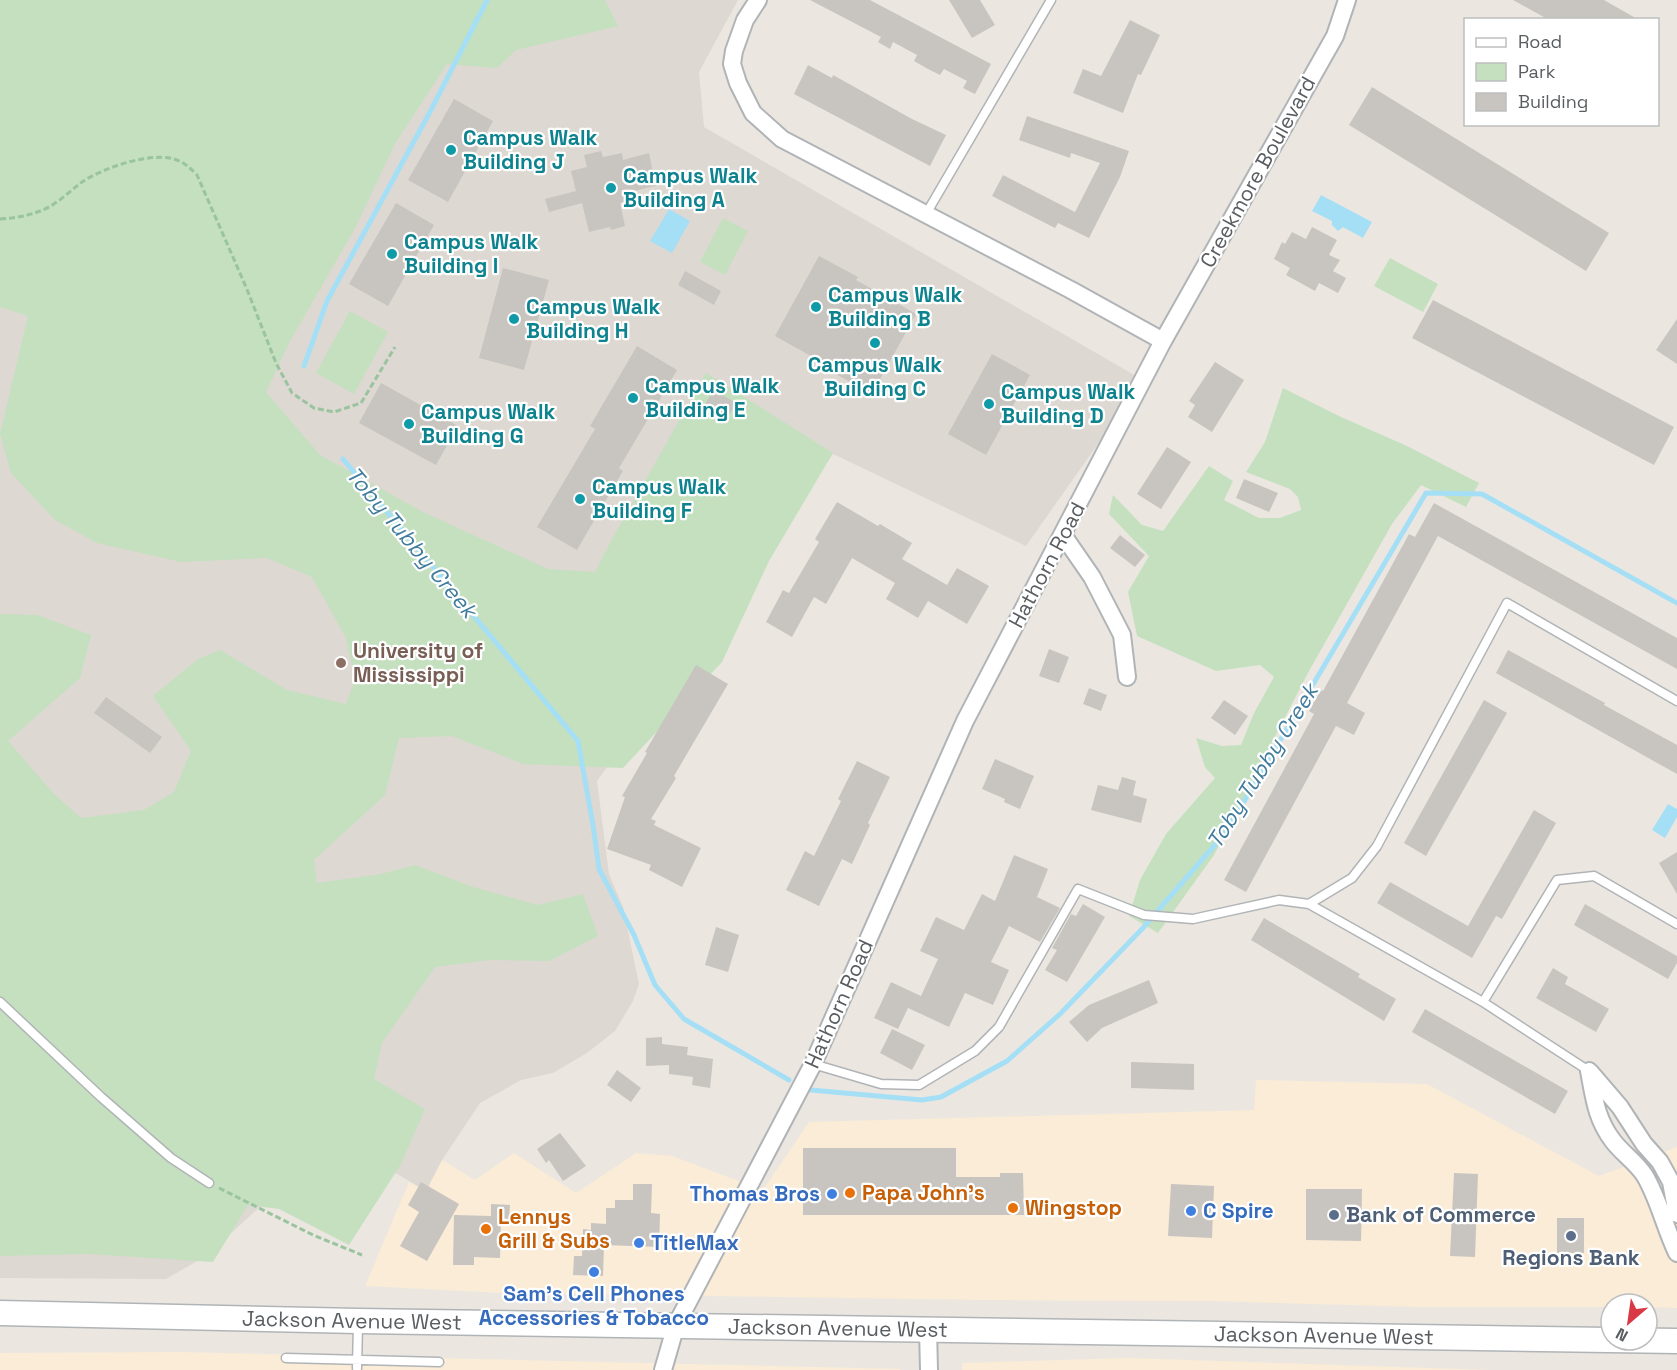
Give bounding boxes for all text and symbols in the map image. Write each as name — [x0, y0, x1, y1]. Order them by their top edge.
legend — [1464, 18, 1659, 126]
text: Road — [1518, 30, 1562, 53]
text: Park — [1518, 60, 1556, 83]
street label: Creekmore Boulevard — [1194, 71, 1321, 272]
text: Building — [1518, 90, 1588, 113]
place label: Campus Walk Building J — [463, 124, 598, 175]
marker: Campus Walk Building J — [444, 143, 458, 157]
place label: Campus Walk Building A — [623, 162, 758, 213]
marker: Campus Walk Building A — [604, 181, 618, 195]
place label: Campus Walk Building I — [404, 228, 539, 279]
marker: Campus Walk Building I — [385, 247, 399, 261]
place label: Campus Walk Building B — [828, 281, 963, 332]
place label: Campus Walk Building H — [526, 293, 661, 344]
marker: Campus Walk Building B — [809, 300, 823, 314]
marker: Campus Walk Building H — [507, 312, 521, 326]
marker: Campus Walk Building C — [868, 336, 882, 350]
place label: Campus Walk Building C — [808, 351, 942, 402]
place label: Campus Walk Building E — [645, 372, 780, 423]
place label: Campus Walk Building D — [1001, 378, 1136, 429]
marker: Campus Walk Building E — [626, 391, 640, 405]
marker: Campus Walk Building D — [982, 397, 996, 411]
place label: Campus Walk Building G — [421, 398, 556, 449]
marker: Campus Walk Building G — [402, 417, 416, 431]
water label: Toby Tubby Creek — [340, 461, 485, 625]
place label: Campus Walk Building F — [592, 473, 727, 524]
marker: Campus Walk Building F — [573, 492, 587, 506]
street label: Hathorn Road — [1002, 497, 1091, 632]
place label: University of Mississippi — [353, 637, 483, 688]
marker: University of Mississippi — [334, 656, 348, 670]
water label: Toby Tubby Creek — [1200, 677, 1325, 854]
street label: Hathorn Road — [798, 935, 879, 1073]
place label: Papa John's — [862, 1179, 985, 1206]
place label: Thomas Bros — [690, 1180, 820, 1207]
marker: Papa John's — [843, 1186, 857, 1200]
marker: Thomas Bros — [825, 1187, 839, 1201]
place label: Wingstop — [1025, 1194, 1122, 1221]
place label: C Spire — [1203, 1197, 1274, 1224]
marker: Wingstop — [1006, 1201, 1020, 1215]
place label: Bank of Commerce — [1346, 1201, 1536, 1228]
place label: Lennys Grill & Subs — [498, 1203, 610, 1254]
marker: C Spire — [1184, 1204, 1198, 1218]
marker: Bank of Commerce — [1327, 1208, 1341, 1222]
marker: Lennys Grill & Subs — [479, 1222, 493, 1236]
place label: TitleMax — [651, 1229, 739, 1256]
marker: Regions Bank — [1564, 1229, 1578, 1243]
marker: TitleMax — [632, 1236, 646, 1250]
place label: Regions Bank — [1502, 1244, 1640, 1271]
marker: Sam's Cell Phones Accessories & Tobacco — [587, 1265, 601, 1279]
place label: Sam's Cell Phones Accessories & Tobacco — [479, 1280, 709, 1331]
north arrow — [1599, 1292, 1659, 1352]
street label: Jackson Avenue West — [242, 1304, 462, 1336]
street label: Jackson Avenue West — [728, 1313, 948, 1343]
street label: Jackson Avenue West — [1214, 1320, 1434, 1350]
text: N — [1612, 1323, 1632, 1346]

